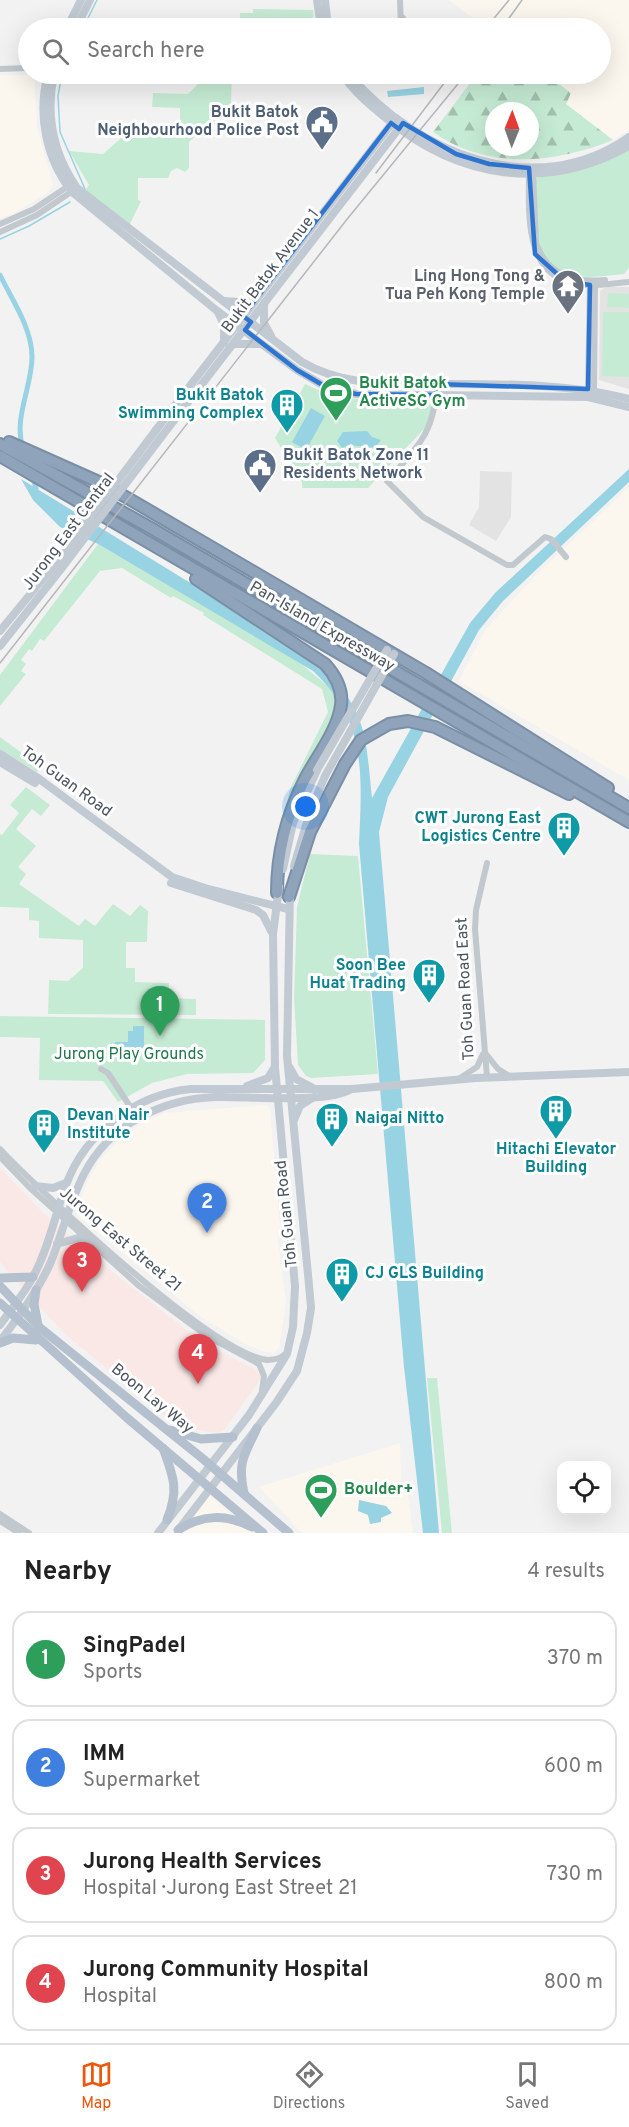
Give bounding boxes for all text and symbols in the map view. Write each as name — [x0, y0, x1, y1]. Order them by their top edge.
search box — [18, 18, 611, 84]
icon: search — [39, 35, 72, 68]
text: Search here — [87, 38, 205, 65]
north arrow — [485, 102, 539, 156]
place label: Bukit Batok Neighbourhood Police Post — [97, 103, 299, 141]
public building icon: Bukit Batok Neighbourhood Police Post — [304, 104, 340, 151]
street label: Bukit Batok Avenue 1 — [218, 205, 324, 337]
place label: Ling Hong Tong & Tua Peh Kong Temple — [385, 267, 545, 305]
temple icon: Ling Hong Tong & Tua Peh Kong Temple — [550, 268, 586, 315]
place label: Bukit Batok ActiveSG Gym — [359, 374, 466, 412]
sports icon: Bukit Batok ActiveSG Gym — [318, 375, 354, 422]
place label: Bukit Batok Swimming Complex — [118, 386, 264, 424]
building icon: Bukit Batok Swimming Complex — [269, 387, 305, 434]
place label: Bukit Batok Zone 11 Residents Network — [283, 446, 429, 484]
public building icon: Bukit Batok Zone 11 Residents Network — [242, 447, 278, 494]
street label: Jurong East Central — [18, 469, 120, 595]
street label: Pan-Island Expressway — [246, 577, 398, 677]
street label: Toh Guan Road — [16, 742, 116, 822]
your location — [291, 792, 320, 821]
place label: CWT Jurong East Logistics Centre — [415, 809, 541, 847]
building icon: CWT Jurong East Logistics Centre — [546, 810, 582, 857]
street label: Toh Guan Road East — [452, 917, 480, 1061]
place label: Soon Bee Huat Trading — [309, 956, 406, 994]
building icon: Soon Bee Huat Trading — [411, 957, 447, 1004]
pin: 1 — [140, 986, 180, 1036]
park label: Jurong Play Grounds — [54, 1045, 204, 1065]
building icon: Hitachi Elevator Building — [538, 1093, 574, 1140]
building icon: Naigai Nitto — [314, 1101, 350, 1148]
place label: Devan Nair Institute — [67, 1106, 150, 1144]
building icon: Devan Nair Institute — [26, 1107, 62, 1154]
place label: Naigai Nitto — [355, 1109, 444, 1129]
place label: Hitachi Elevator Building — [496, 1140, 616, 1178]
street label: Toh Guan Road — [271, 1159, 303, 1269]
street label: Jurong East Street 21 — [55, 1183, 185, 1297]
pin: 2 — [188, 1184, 226, 1233]
pin: 3 — [62, 1242, 101, 1292]
building icon: CJ GLS Building — [324, 1256, 360, 1303]
place label: CJ GLS Building — [365, 1264, 484, 1284]
pin: 4 — [178, 1334, 218, 1384]
street label: Boon Lay Way — [107, 1360, 197, 1438]
map controls — [557, 1461, 611, 1515]
button: locate — [557, 1461, 611, 1515]
sports icon: Boulder+ — [303, 1472, 339, 1519]
place label: Boulder+ — [344, 1480, 413, 1500]
text: Nearby — [24, 1556, 112, 1589]
text: 4 results — [528, 1559, 605, 1585]
text: SingPadel — [83, 1633, 186, 1660]
text: 1 — [42, 1646, 50, 1672]
text: 370 m — [547, 1646, 603, 1672]
text: Sports — [83, 1660, 143, 1686]
text: IMM — [83, 1741, 125, 1768]
text: 2 — [39, 1754, 52, 1780]
text: 600 m — [544, 1754, 603, 1780]
text: Supermarket — [83, 1768, 200, 1794]
text: Jurong Health Services — [83, 1849, 322, 1876]
text: 3 — [40, 1862, 52, 1888]
text: 730 m — [547, 1862, 603, 1888]
text: Hospital · Jurong East Street 21 — [83, 1876, 358, 1902]
text: Jurong Community Hospital — [83, 1957, 369, 1984]
text: 4 — [39, 1970, 52, 1996]
text: 800 m — [544, 1970, 603, 1996]
text: Hospital — [83, 1984, 157, 2010]
tab: Map — [80, 2058, 113, 2114]
tab: Directions — [273, 2058, 345, 2114]
tab: Saved — [505, 2058, 549, 2114]

